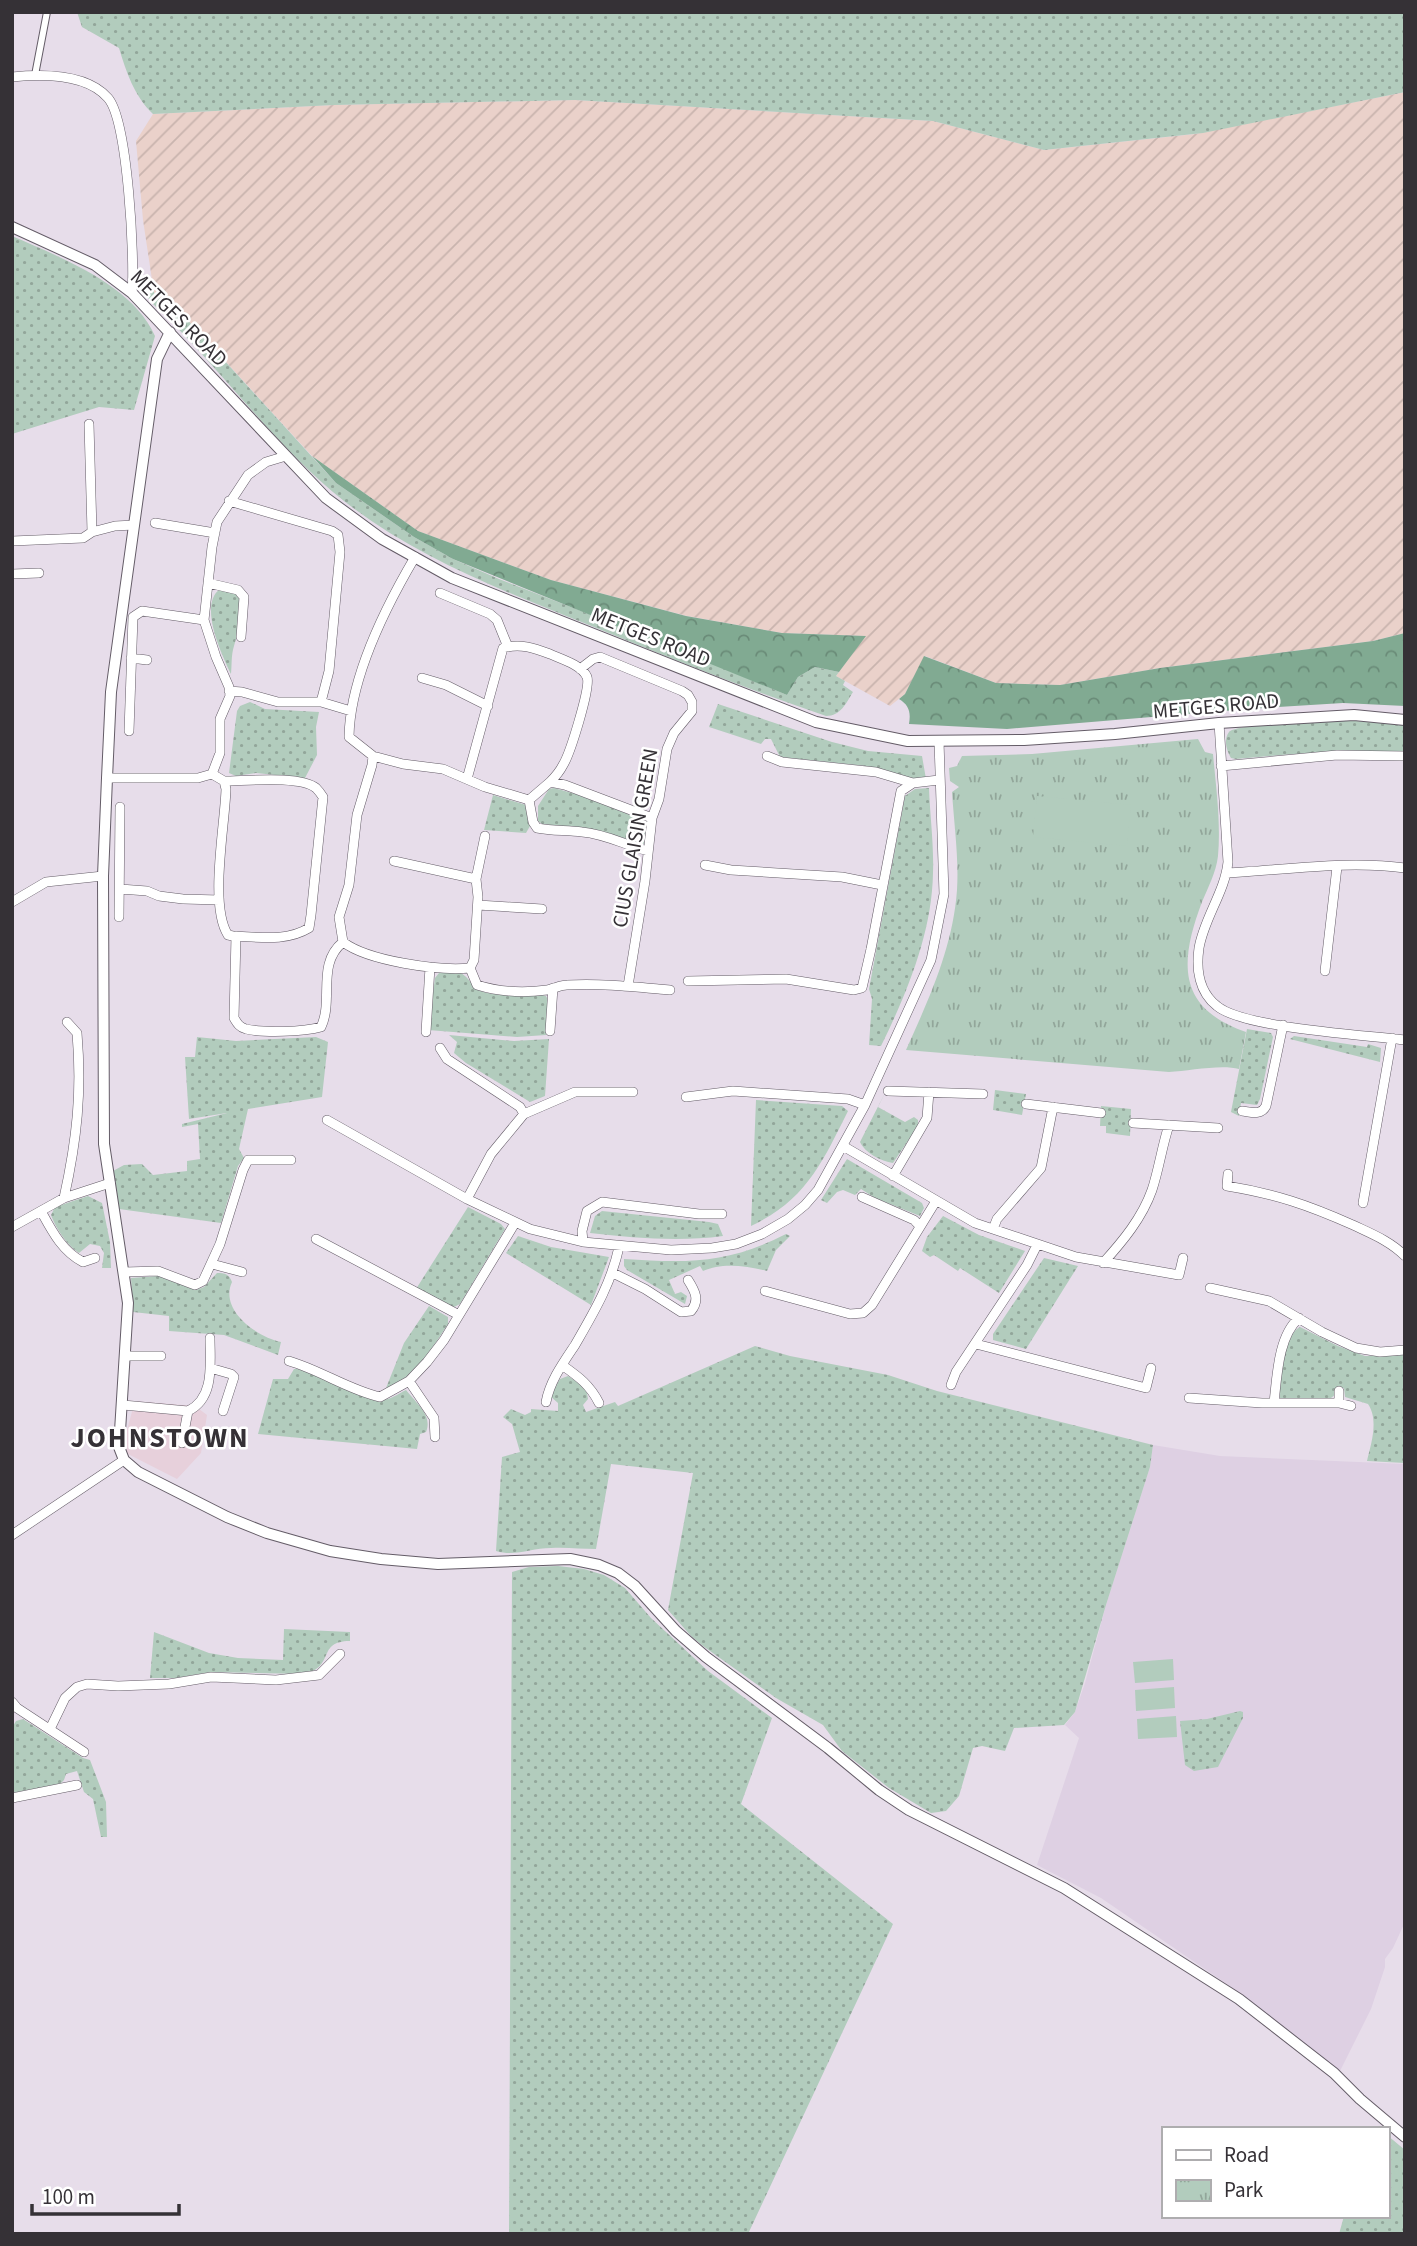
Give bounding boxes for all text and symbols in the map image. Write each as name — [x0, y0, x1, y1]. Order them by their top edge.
street label: METGES ROAD — [124, 263, 234, 373]
street label: METGES ROAD — [587, 599, 715, 675]
street label: METGES ROAD — [1152, 686, 1280, 726]
street label: CIUS GLAISIN GREEN — [604, 746, 666, 930]
district label: JOHNSTOWN — [70, 1418, 250, 1458]
legend — [1162, 2127, 1389, 2218]
text: Road — [1224, 2140, 1269, 2170]
scale bar — [32, 2172, 178, 2216]
text: Park — [1224, 2175, 1264, 2205]
text: 100 m — [42, 2182, 95, 2212]

